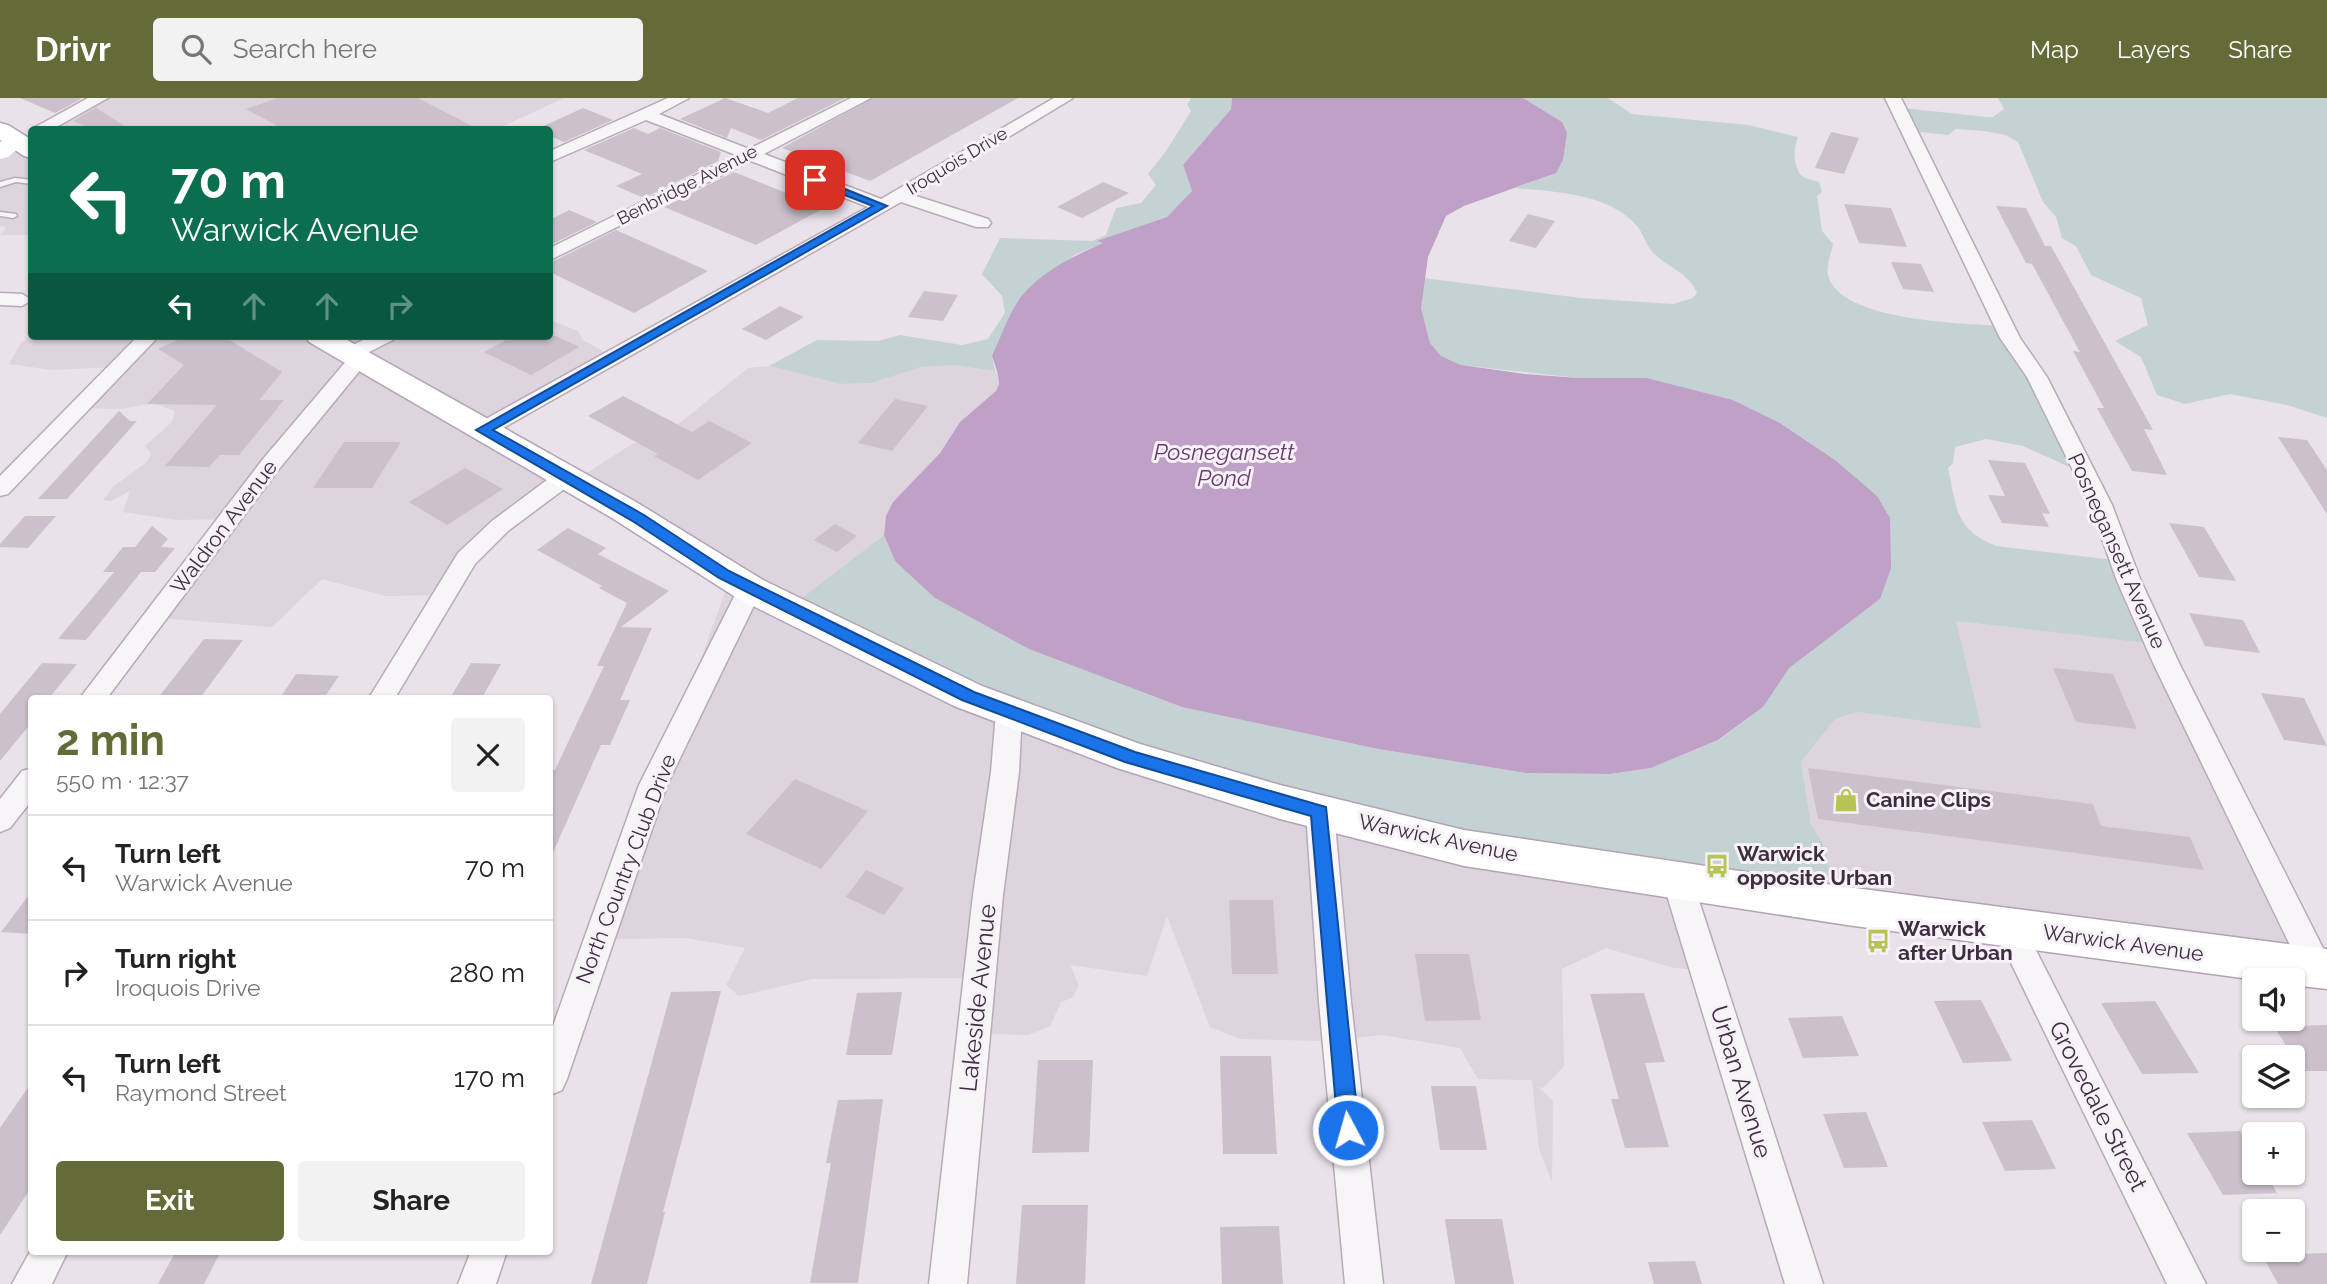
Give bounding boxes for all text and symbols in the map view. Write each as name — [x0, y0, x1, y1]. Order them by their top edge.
search box — [153, 18, 643, 81]
text: Drivr — [35, 30, 111, 69]
icon: search — [177, 30, 215, 68]
text: Search here — [233, 34, 377, 64]
text: Map — [2030, 35, 2079, 64]
text: Layers — [2117, 35, 2190, 64]
text: Share — [2228, 35, 2292, 64]
street label: Iroquois Drive — [903, 122, 1011, 199]
street label: Benbridge Avenue — [613, 140, 761, 229]
pin — [785, 150, 845, 210]
text: 70 m — [171, 152, 286, 209]
icon: left — [56, 154, 147, 245]
icon: arrive — [796, 161, 834, 199]
text: Warwick Avenue — [171, 211, 418, 248]
icon: left — [162, 287, 200, 325]
icon: ahead — [235, 287, 273, 325]
icon: ahead — [308, 287, 346, 325]
icon: right — [381, 287, 419, 325]
water label: Posnegansett Pond — [1154, 438, 1295, 491]
street label: Posnegansett Avenue — [2063, 449, 2172, 653]
street label: Waldron Avenue — [165, 455, 282, 599]
text: 2 min — [56, 716, 165, 765]
button: close — [451, 718, 525, 792]
street label: North Country Club Drive — [570, 751, 681, 987]
text: 550 m · 12:37 — [56, 767, 189, 794]
shop icon: Canine Clips — [1832, 786, 1860, 814]
place label: Canine Clips — [1866, 787, 1991, 812]
street label: Warwick Avenue — [1356, 808, 1520, 867]
text: Turn left — [115, 839, 221, 869]
place label: Warwick opposite Urban — [1737, 841, 1892, 890]
icon: left — [56, 849, 94, 887]
bus stop icon: Warwick opposite Urban — [1703, 852, 1731, 880]
text: 70 m — [465, 853, 525, 883]
text: Warwick Avenue — [115, 869, 293, 896]
street label: Lakeside Avenue — [953, 903, 1002, 1093]
place label: Warwick after Urban — [1898, 916, 2013, 965]
street label: Warwick Avenue — [2041, 919, 2205, 966]
bus stop icon: Warwick after Urban — [1864, 927, 1892, 955]
text: Turn right — [115, 944, 236, 974]
icon: right — [56, 954, 94, 992]
text: 280 m — [450, 958, 525, 988]
map controls — [2242, 968, 2305, 1262]
button: sound — [2242, 968, 2305, 1031]
text: Iroquois Drive — [115, 974, 261, 1001]
street label: Urban Avenue — [1705, 1002, 1778, 1162]
street label: Grovedale Street — [2043, 1016, 2154, 1196]
button: layers — [2242, 1045, 2305, 1108]
text: Turn left — [115, 1049, 221, 1079]
icon: left — [56, 1059, 94, 1097]
text: 170 m — [454, 1063, 525, 1093]
text: Raymond Street — [115, 1079, 287, 1106]
position arrow — [1311, 1093, 1385, 1167]
button: + — [2242, 1122, 2305, 1185]
button: Exit — [56, 1161, 284, 1241]
button: Share — [298, 1161, 525, 1241]
button: − — [2242, 1199, 2305, 1262]

